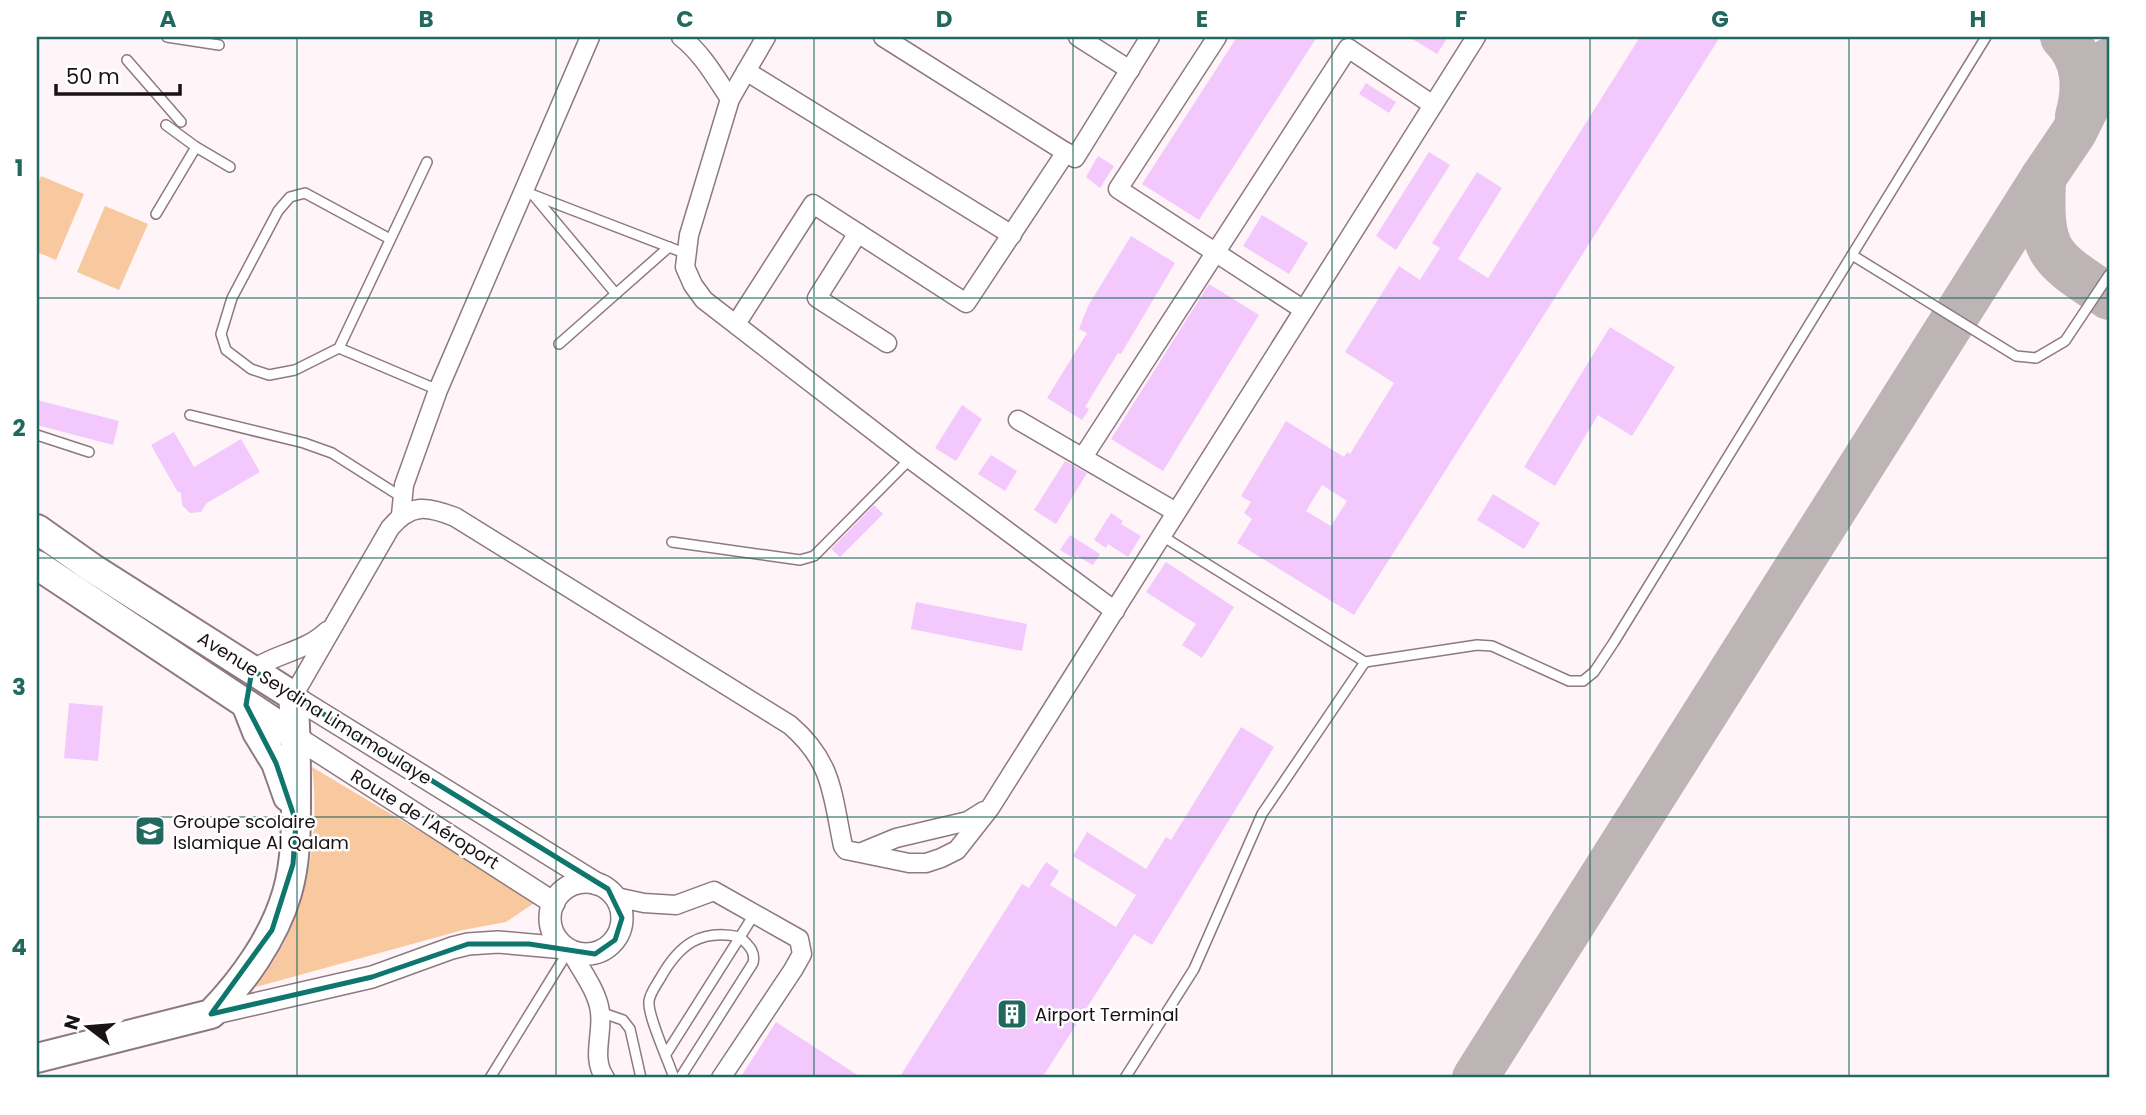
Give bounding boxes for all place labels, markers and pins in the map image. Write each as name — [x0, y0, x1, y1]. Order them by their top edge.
place label: Groupe scolaire Islamique Al Qalam — [173, 809, 349, 855]
school or university icon: Groupe scolaire Islamique Al Qalam — [133, 814, 167, 848]
building icon: Airport Terminal — [995, 997, 1029, 1031]
place label: Airport Terminal — [1035, 1002, 1179, 1027]

